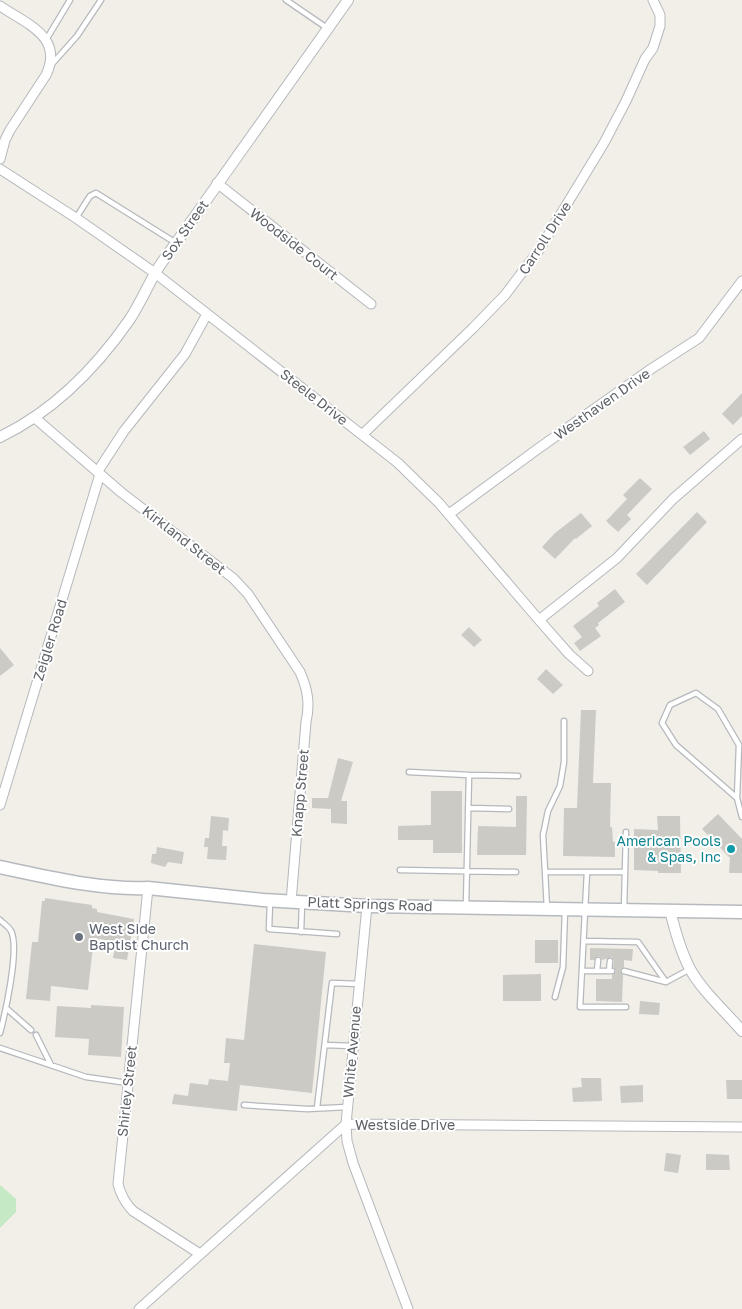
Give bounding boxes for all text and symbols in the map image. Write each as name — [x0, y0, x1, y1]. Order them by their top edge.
street label: Sox Street — [158, 196, 212, 263]
street label: Carroll Drive — [515, 198, 575, 277]
street label: Woodside Court — [247, 204, 342, 283]
street label: Westhaven Drive — [551, 364, 653, 443]
street label: Steele Drive — [277, 365, 352, 428]
street label: Kirkland Street — [139, 502, 229, 578]
street label: Zeigler Road — [29, 597, 70, 683]
street label: Knapp Street — [287, 748, 312, 838]
place label: American Pools & Spas, Inc — [617, 832, 721, 865]
marker: American Pools & Spas, Inc — [725, 843, 737, 855]
street label: Platt Springs Road — [307, 893, 433, 914]
place label: West Side Baptist Church — [89, 920, 189, 953]
marker: West Side Baptist Church — [73, 931, 85, 943]
street label: White Avenue — [339, 1005, 364, 1099]
street label: Shirley Street — [113, 1044, 140, 1137]
street label: Westside Drive — [355, 1116, 455, 1133]

